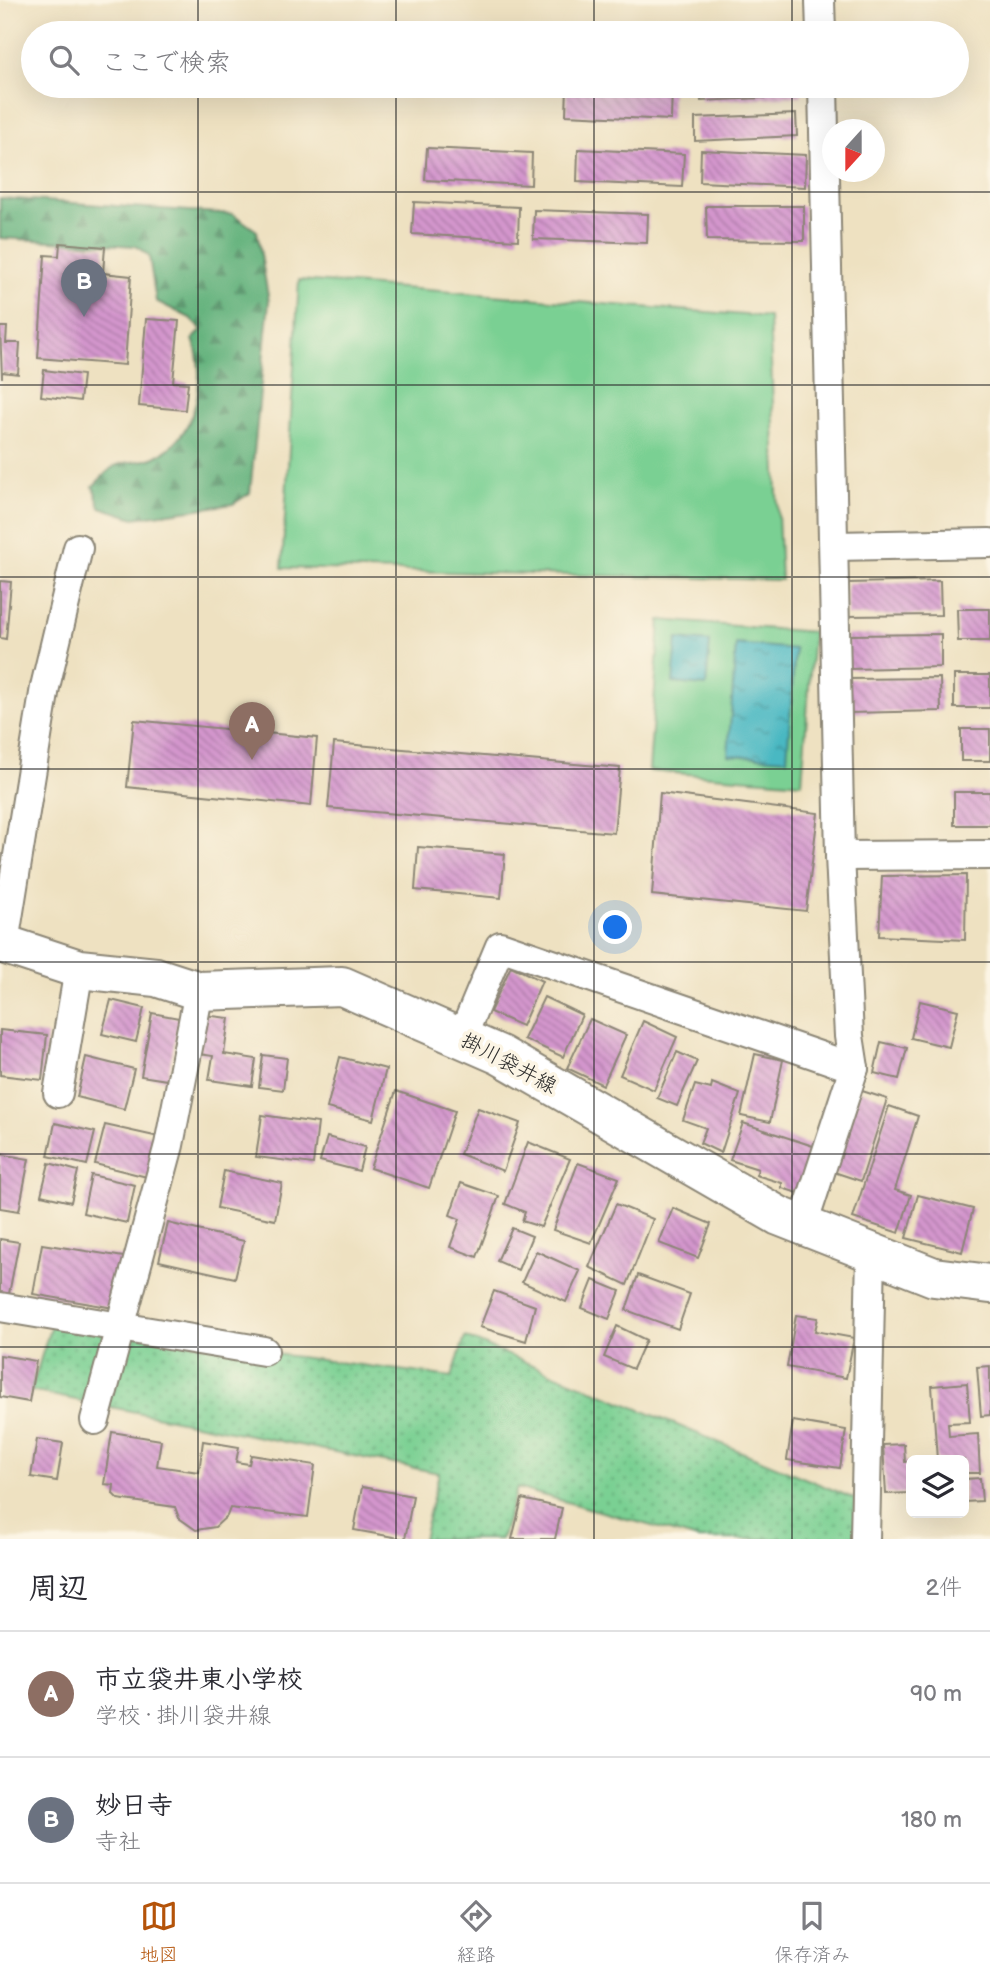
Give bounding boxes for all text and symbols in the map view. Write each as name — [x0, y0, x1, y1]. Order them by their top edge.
search box — [21, 21, 969, 98]
icon: search — [45, 41, 83, 79]
text: ここで検索 — [101, 48, 231, 79]
north arrow — [822, 119, 885, 182]
pin: B — [61, 259, 107, 317]
pin: A — [229, 702, 275, 760]
your location — [598, 910, 632, 944]
street label: 掛川袋井線 — [457, 1028, 561, 1099]
map controls — [906, 1455, 969, 1518]
button: layers — [906, 1455, 969, 1518]
text: 周辺 — [28, 1571, 88, 1607]
text: 2件 — [925, 1574, 962, 1602]
text: 市立袋井東小学校 — [95, 1665, 303, 1696]
text: A — [44, 1680, 58, 1708]
text: 90 m — [910, 1680, 962, 1708]
text: 学校 · 掛川袋井線 — [95, 1702, 271, 1730]
text: 妙日寺 — [95, 1791, 173, 1822]
text: B — [43, 1806, 59, 1834]
text: 180 m — [901, 1806, 962, 1834]
text: 寺社 — [95, 1828, 141, 1856]
tab: 地図 — [140, 1897, 178, 1967]
tab: 経路 — [457, 1897, 495, 1967]
tab: 保存済み — [774, 1897, 850, 1967]

